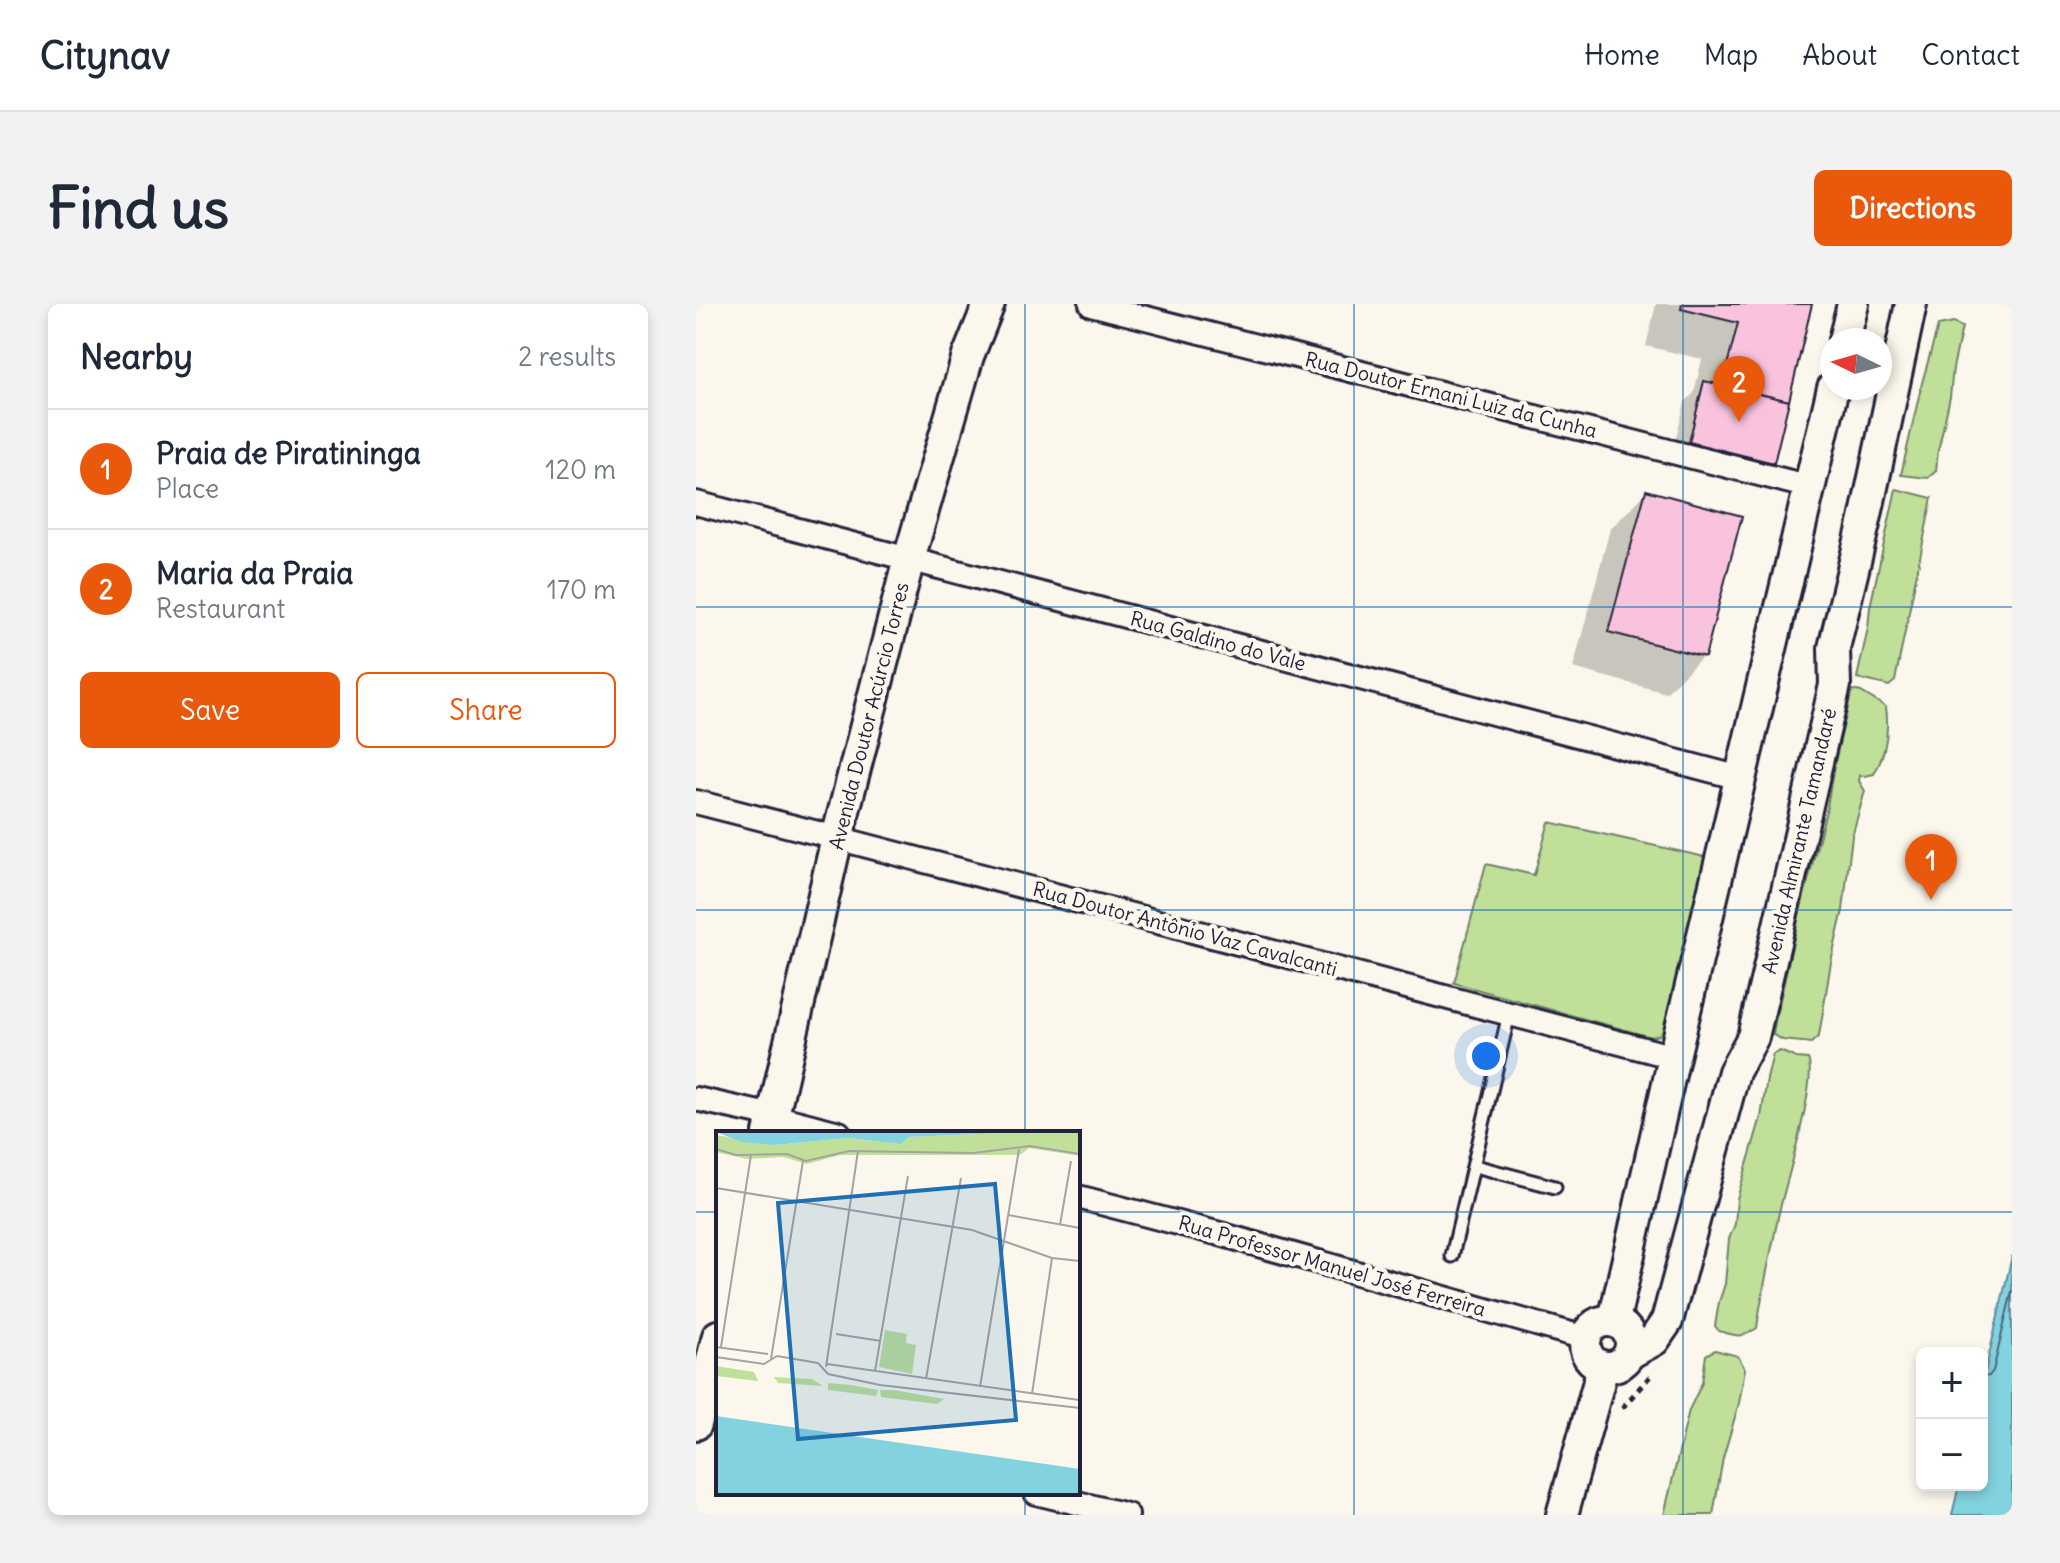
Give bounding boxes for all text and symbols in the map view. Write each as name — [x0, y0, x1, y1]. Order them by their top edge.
text: Citynav — [40, 32, 170, 79]
text: Home — [1584, 37, 1660, 73]
text: Map — [1704, 37, 1758, 73]
text: About — [1802, 37, 1877, 73]
text: Contact — [1921, 37, 2020, 73]
button: Directions — [1814, 170, 2012, 246]
text: Find us — [48, 173, 229, 243]
north arrow — [1820, 328, 1892, 400]
text: Nearby — [80, 335, 193, 378]
text: 2 results — [518, 340, 616, 373]
street label: Rua Doutor Ernani Luiz da Cunha — [1302, 346, 1600, 443]
pin: 2 — [1713, 356, 1765, 422]
text: Praia de Piratininga — [156, 434, 421, 472]
text: 1 — [101, 453, 111, 486]
text: 120 m — [545, 453, 616, 486]
text: Place — [156, 472, 219, 505]
text: Maria da Praia — [156, 554, 353, 592]
text: 2 — [99, 573, 113, 606]
text: 170 m — [547, 573, 616, 606]
street label: Avenida Doutor Acúrcio Torres — [823, 580, 914, 852]
text: Restaurant — [156, 592, 285, 625]
street label: Rua Galdino do Vale — [1128, 605, 1309, 676]
button: Save — [80, 672, 340, 748]
button: Share — [356, 672, 616, 748]
street label: Avenida Almirante Tamandaré — [1756, 706, 1841, 976]
pin: 1 — [1905, 834, 1957, 900]
street label: Rua Doutor Antônio Vaz Cavalcanti — [1030, 876, 1340, 981]
your location — [1466, 1036, 1506, 1076]
inset map — [716, 1131, 1080, 1495]
street label: Rua Professor Manuel José Ferreira — [1176, 1210, 1489, 1321]
map controls — [1916, 1347, 1988, 1491]
button: + — [1916, 1347, 1988, 1419]
button: − — [1916, 1419, 1988, 1491]

